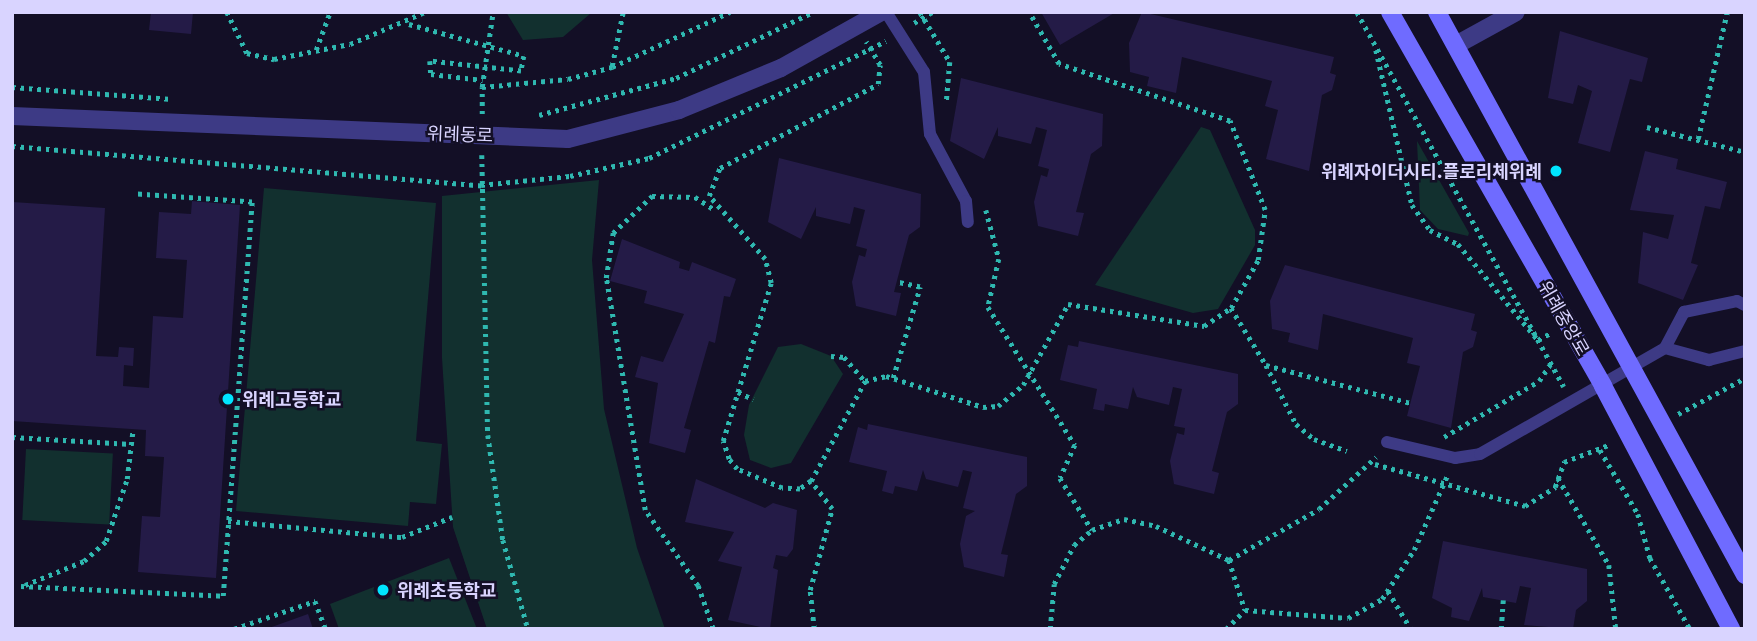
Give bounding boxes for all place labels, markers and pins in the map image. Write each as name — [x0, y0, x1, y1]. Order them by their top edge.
place label: 위례자이더시티.플로리체위례 — [1321, 160, 1542, 182]
marker: 위례자이더시티.플로리체위례 — [1548, 163, 1564, 179]
place label: 위례고등학교 — [242, 388, 341, 410]
marker: 위례고등학교 — [220, 391, 236, 407]
place label: 위례초등학교 — [397, 579, 496, 601]
marker: 위례초등학교 — [375, 582, 391, 598]

